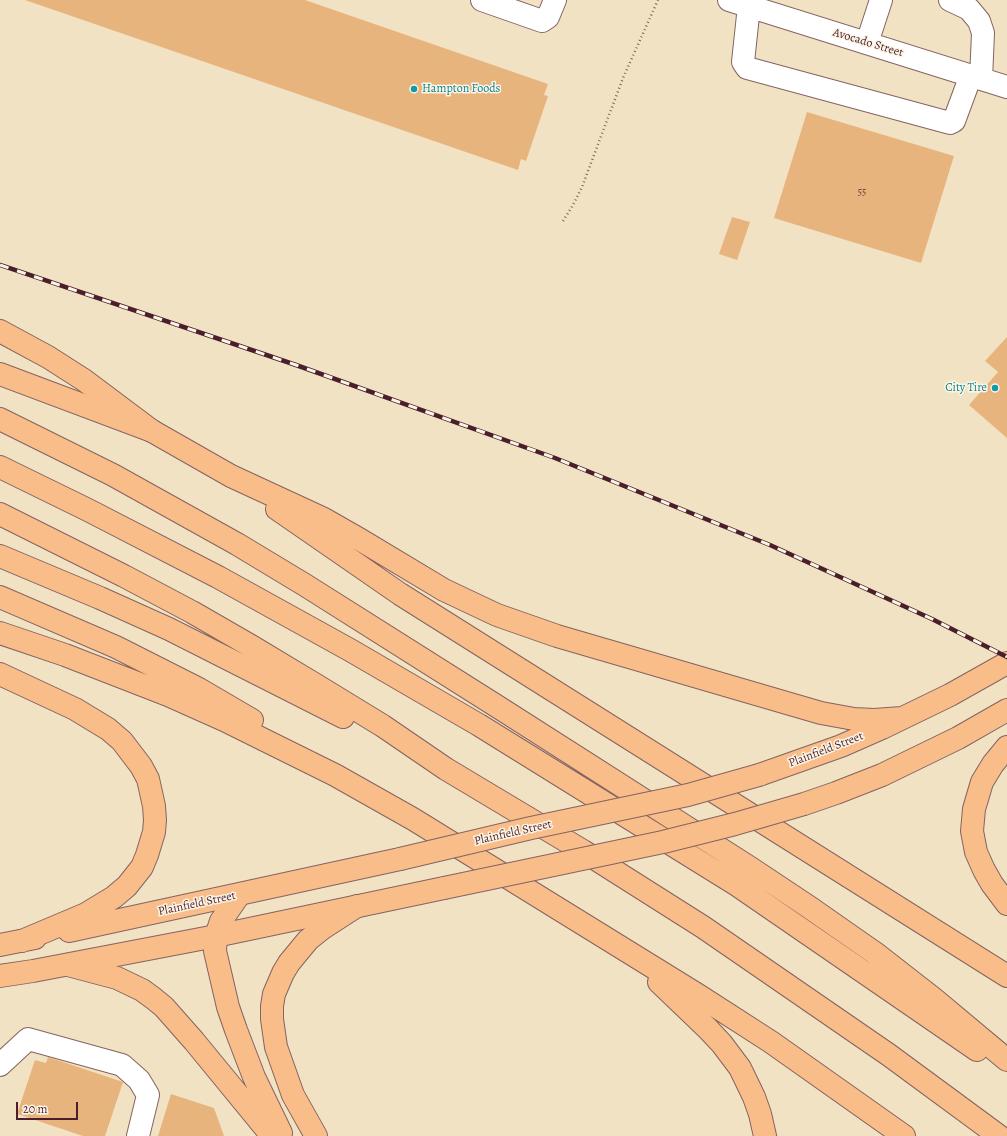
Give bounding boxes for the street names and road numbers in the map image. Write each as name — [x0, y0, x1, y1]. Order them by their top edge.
street label: Avocado Street — [831, 25, 905, 61]
street label: Plainfield Street — [787, 729, 865, 771]
street label: Plainfield Street — [473, 817, 553, 849]
street label: Plainfield Street — [157, 889, 237, 919]

